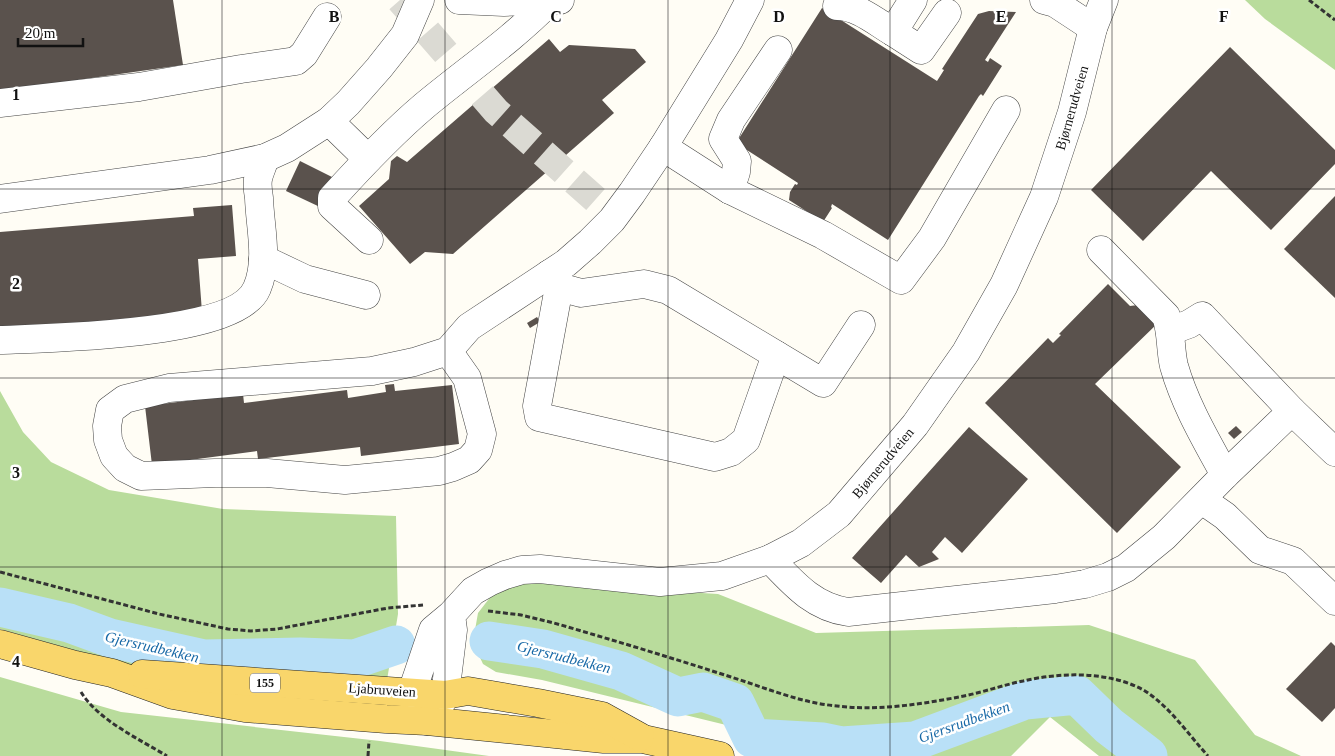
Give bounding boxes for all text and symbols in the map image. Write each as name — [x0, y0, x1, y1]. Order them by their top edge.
text: B — [329, 8, 340, 25]
text: C — [550, 8, 562, 25]
text: D — [773, 8, 785, 25]
text: E — [996, 8, 1006, 25]
text: F — [1219, 8, 1229, 25]
scale bar — [18, 15, 82, 47]
text: 20 m — [25, 25, 56, 41]
street label: Bjørnerudveien — [1053, 64, 1091, 152]
text: 1 — [12, 86, 20, 103]
text: 2 — [12, 275, 20, 292]
street label: Bjørnerudveien — [849, 425, 917, 501]
text: 3 — [12, 464, 20, 481]
water label: Gjersrudbekken — [104, 628, 200, 666]
water label: Gjersrudbekken — [516, 638, 612, 676]
text: 4 — [12, 653, 20, 670]
road number: 155 — [250, 674, 280, 692]
street label: Ljabruveien — [348, 680, 416, 700]
water label: Gjersrudbekken — [916, 698, 1012, 746]

